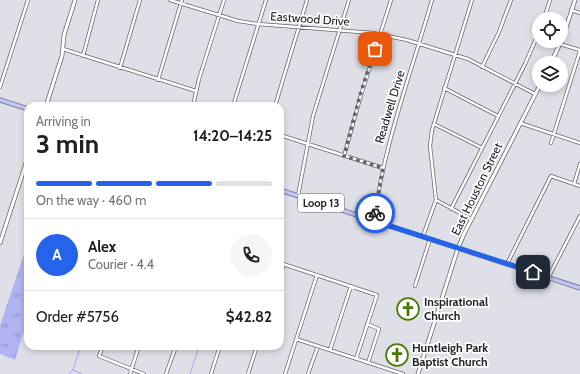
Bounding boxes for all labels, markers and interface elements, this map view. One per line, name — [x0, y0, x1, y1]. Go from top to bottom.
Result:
street label: Eastwood Drive — [270, 8, 350, 29]
map controls — [532, 12, 568, 92]
button: locate — [532, 12, 568, 48]
pin — [358, 32, 392, 66]
icon: bag — [364, 38, 386, 60]
button: layers — [532, 56, 568, 92]
street label: Readwell Drive — [371, 68, 408, 145]
text: Arriving in — [36, 113, 91, 129]
text: 14:20–14:25 — [193, 127, 272, 145]
text: 3 min — [36, 128, 99, 160]
street label: East Houston Street — [448, 140, 505, 238]
text: On the way · 460 m — [36, 192, 146, 208]
courier — [355, 193, 395, 233]
road number: Loop 13 — [298, 194, 344, 212]
icon: bike — [364, 202, 386, 224]
button: phone — [230, 234, 272, 276]
text: Alex — [88, 238, 116, 256]
text: A — [52, 246, 62, 264]
pin — [516, 255, 550, 289]
text: Courier · 4.4 — [88, 256, 154, 272]
icon: home — [522, 261, 544, 283]
place label: Inspirational Church — [424, 294, 488, 323]
church icon: Inspirational Church — [395, 296, 421, 322]
text: Order #5756 — [36, 308, 119, 326]
text: $42.82 — [226, 308, 272, 326]
place label: Huntleigh Park Baptist Church — [412, 340, 488, 369]
church icon: Huntleigh Park Baptist Church — [384, 342, 410, 368]

